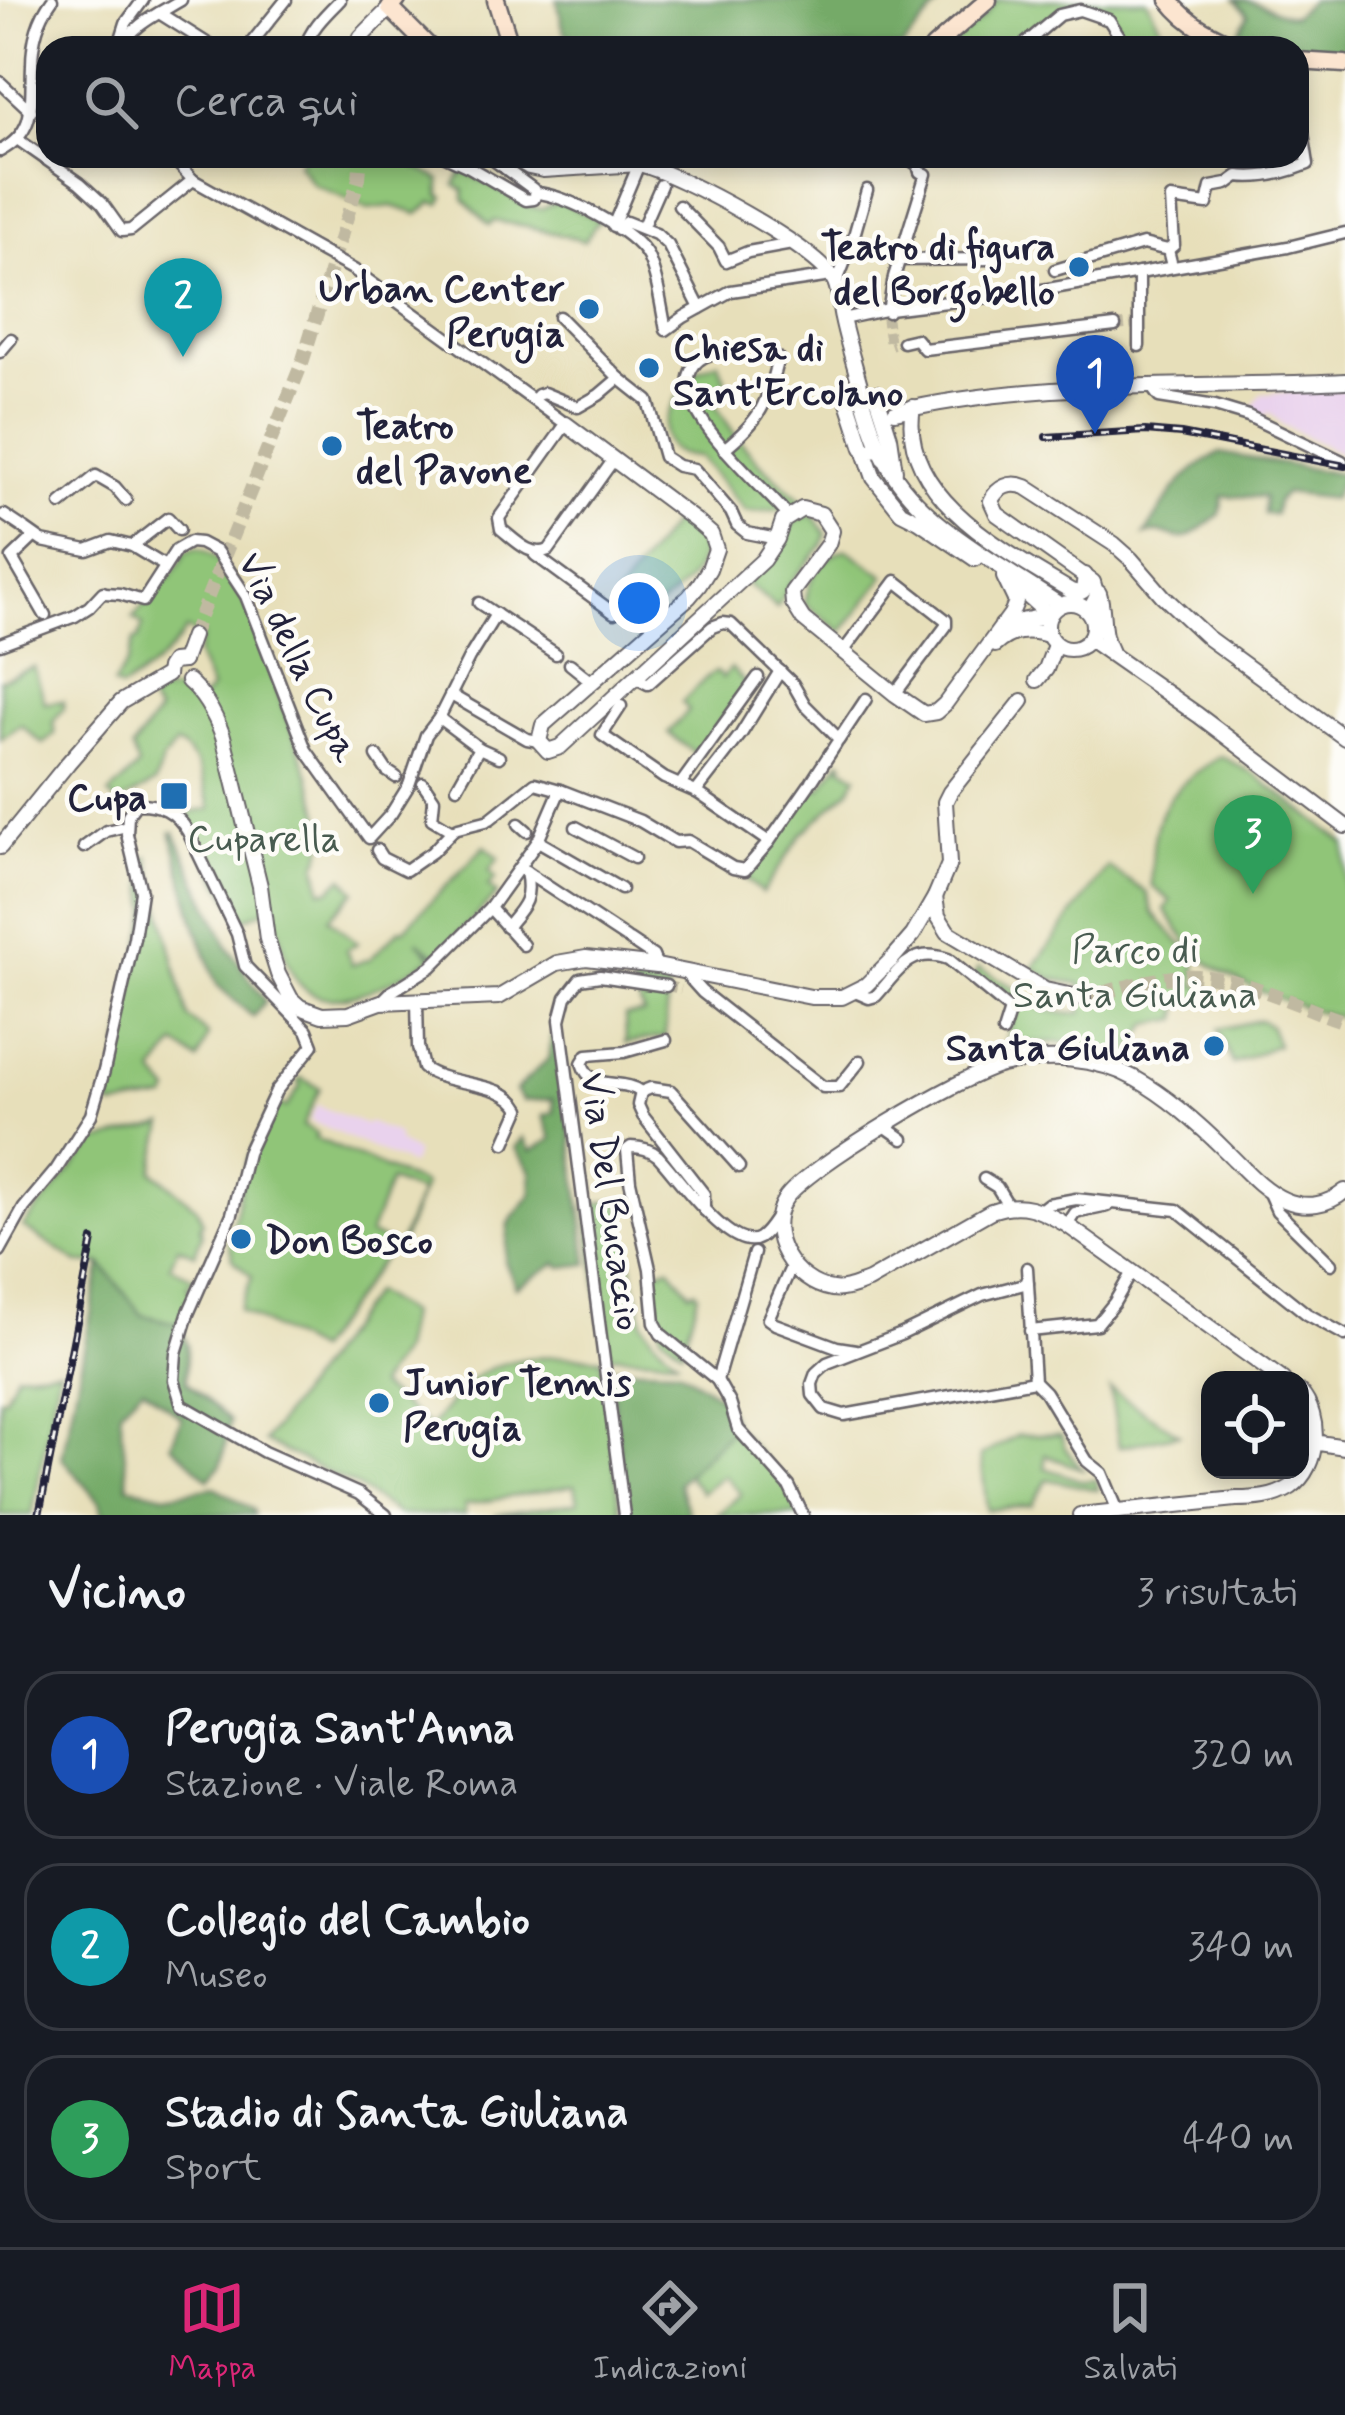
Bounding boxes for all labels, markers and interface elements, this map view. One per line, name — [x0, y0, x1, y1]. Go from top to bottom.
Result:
search box — [36, 36, 1309, 168]
icon: search — [78, 69, 144, 135]
text: Cerca qui — [174, 73, 358, 132]
place label: Teatro di figura del Borgobello — [821, 223, 1055, 323]
marker: Teatro di figura del Borgobello — [1066, 254, 1092, 280]
pin: 2 — [144, 258, 222, 357]
place label: Urban Center Perugia — [319, 265, 565, 364]
marker: Urban Center Perugia — [576, 296, 602, 322]
place label: Chiesa di Sant'Ercolano — [673, 324, 903, 420]
pin: 1 — [1056, 335, 1134, 434]
marker: Chiesa di Sant'Ercolano — [636, 355, 662, 381]
place label: Teatro del Pavone — [356, 402, 532, 498]
marker: Teatro del Pavone — [319, 433, 345, 459]
street label: Via della Cupa — [224, 544, 370, 772]
your location — [609, 573, 669, 633]
place label: Cupa — [67, 774, 147, 825]
marker: Cupa — [158, 780, 190, 812]
pin: 3 — [1214, 795, 1292, 894]
park label: Cuparella — [187, 815, 341, 866]
park label: Parco di Santa Giuliana — [1013, 926, 1257, 1022]
place label: Santa Giuliana — [946, 1024, 1190, 1075]
marker: Santa Giuliana — [1201, 1033, 1227, 1059]
street label: Via Del Bucaccio — [566, 1069, 653, 1334]
place label: Don Bosco — [265, 1217, 433, 1268]
marker: Don Bosco — [228, 1226, 254, 1252]
place label: Junior Tennis Perugia — [403, 1359, 632, 1458]
map controls — [1201, 1371, 1309, 1479]
button: locate — [1201, 1371, 1309, 1479]
marker: Junior Tennis Perugia — [366, 1390, 392, 1416]
text: Vicino — [48, 1560, 186, 1626]
text: 3 risultati — [1137, 1568, 1297, 1619]
text: Perugia Sant'Anna — [165, 1700, 515, 1759]
text: 1 — [81, 1730, 99, 1781]
text: 320 m — [1191, 1730, 1294, 1781]
text: Stazione · Viale Roma — [165, 1759, 518, 1810]
text: Collegio del Cambio — [165, 1892, 530, 1951]
text: 2 — [80, 1922, 100, 1973]
text: 340 m — [1188, 1922, 1294, 1973]
text: Museo — [165, 1951, 268, 2002]
text: Stadio di Santa Giuliana — [165, 2084, 629, 2143]
text: 3 — [81, 2114, 99, 2165]
text: 440 m — [1183, 2114, 1294, 2165]
text: Sport — [165, 2143, 262, 2194]
tab: Mappa — [168, 2275, 256, 2391]
tab: Indicazioni — [593, 2275, 747, 2391]
tab: Salvati — [1084, 2275, 1177, 2391]

